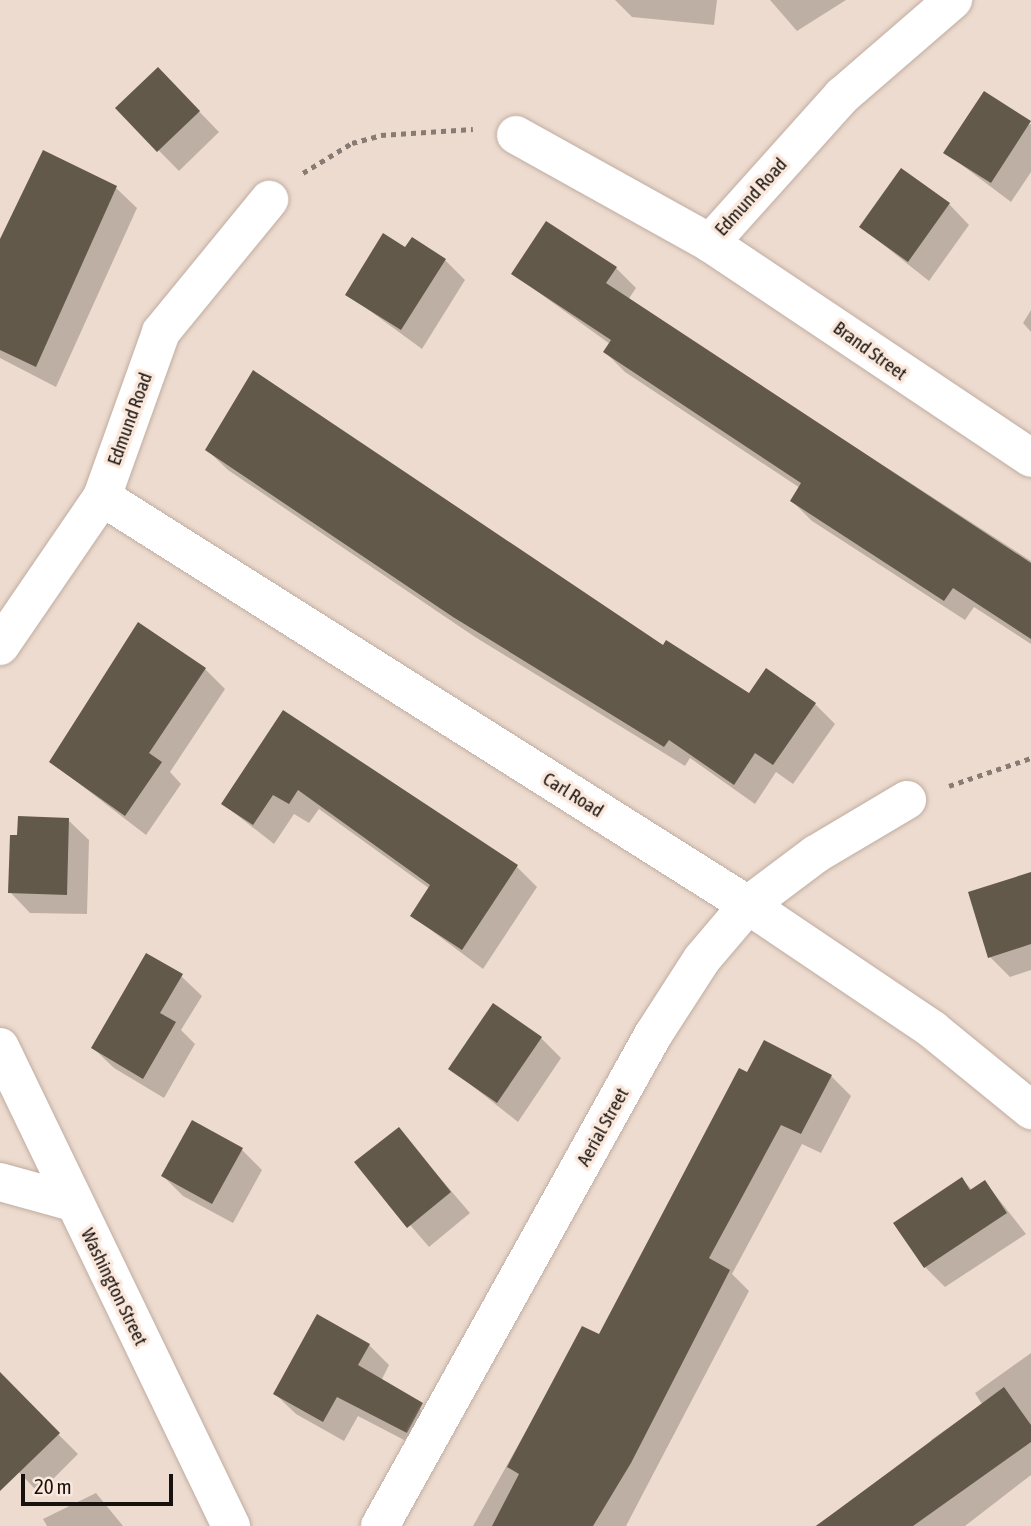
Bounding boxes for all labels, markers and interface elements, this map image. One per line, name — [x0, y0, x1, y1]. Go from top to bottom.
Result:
street label: Edmund Road — [710, 153, 792, 241]
street label: Brand Street — [829, 317, 911, 385]
street label: Edmund Road — [103, 370, 157, 468]
street label: Carl Road — [539, 768, 607, 822]
street label: Aerial Street — [572, 1084, 634, 1170]
street label: Washington Street — [76, 1225, 152, 1349]
scale bar — [24, 1460, 177, 1504]
text: 20 m — [34, 1474, 72, 1498]

